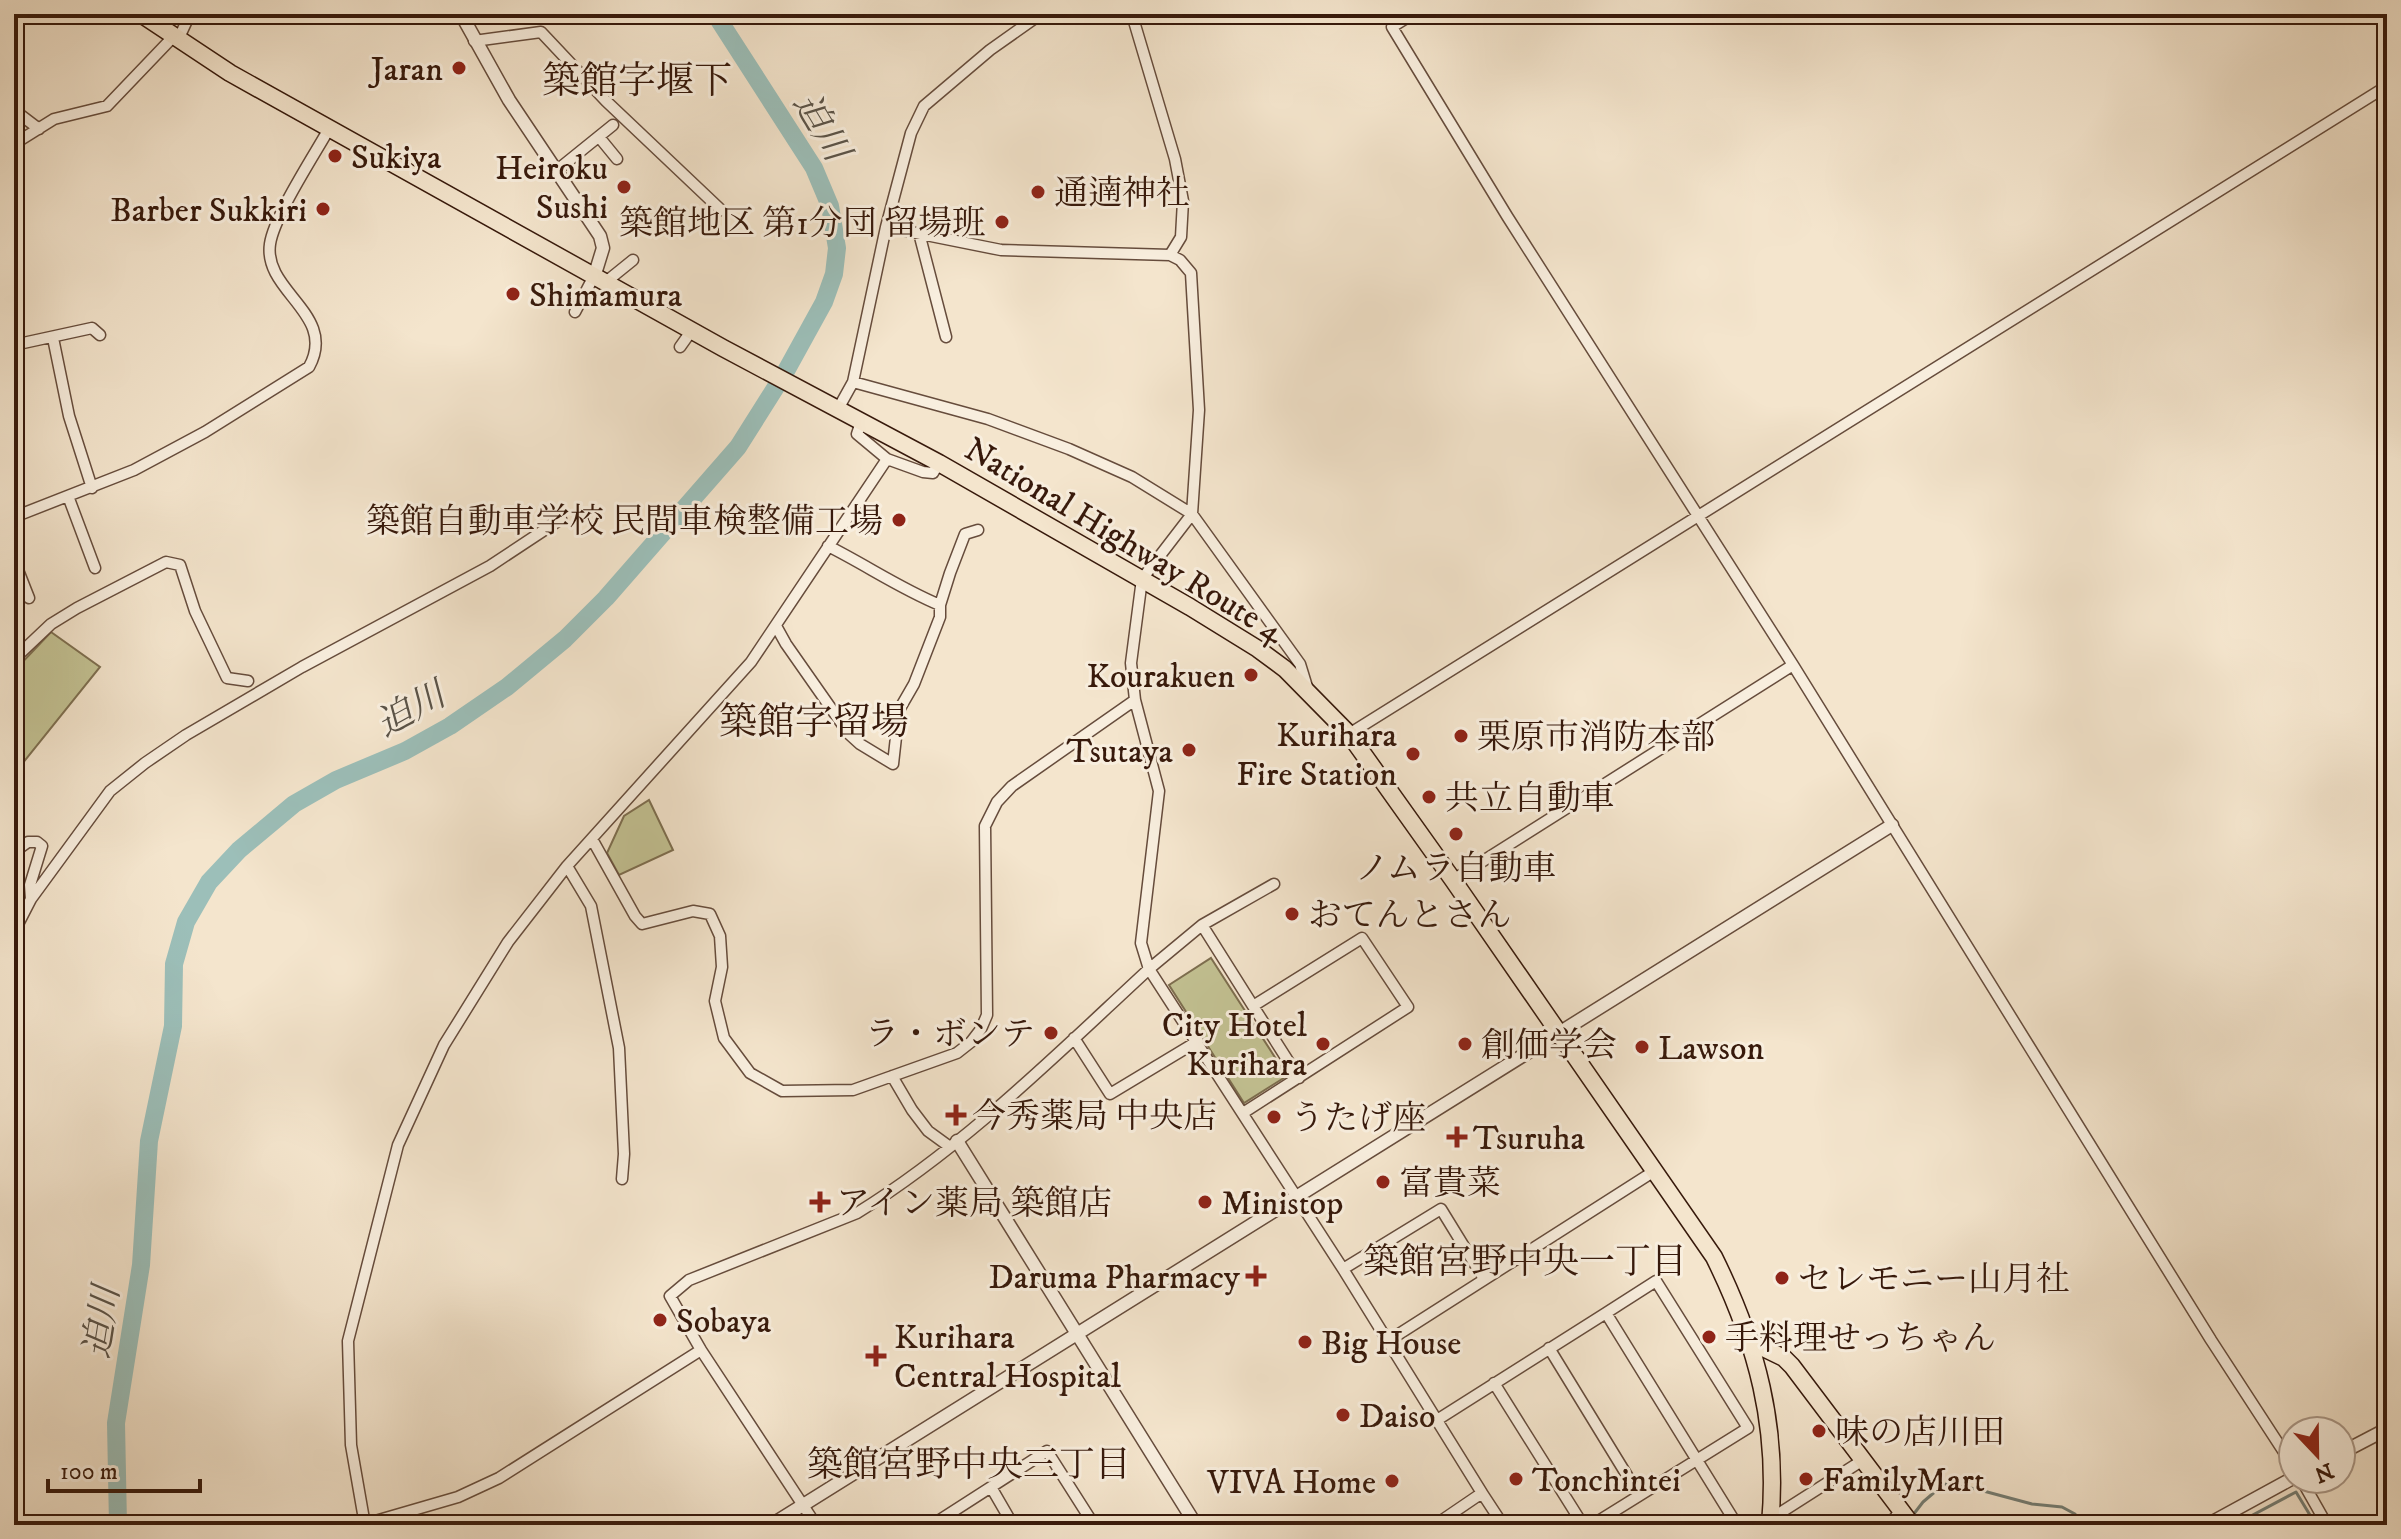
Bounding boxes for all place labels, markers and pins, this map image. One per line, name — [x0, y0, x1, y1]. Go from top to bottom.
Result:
place label: Jaran — [368, 49, 443, 91]
marker: Jaran — [450, 59, 468, 77]
place label: Sukiya — [351, 137, 442, 179]
marker: Sukiya — [326, 147, 344, 165]
place label: Heiroku Sushi — [495, 148, 608, 229]
place label: 通遖神社 — [1054, 173, 1190, 215]
marker: Heiroku Sushi — [615, 178, 633, 196]
marker: 通遖神社 — [1029, 183, 1047, 201]
place label: Barber Sukkiri — [110, 190, 307, 232]
marker: Barber Sukkiri — [314, 200, 332, 218]
place label: 築館地区 第1分団 留場班 — [619, 203, 986, 245]
marker: 築館地区 第1分団 留場班 — [993, 213, 1011, 231]
place label: Shimamura — [529, 275, 683, 317]
marker: Shimamura — [504, 285, 522, 303]
place label: 築館自動車学校 民間車検整備工場 — [366, 501, 883, 543]
marker: 築館自動車学校 民間車検整備工場 — [890, 511, 908, 529]
place label: Kourakuen — [1086, 656, 1235, 698]
marker: Kourakuen — [1242, 666, 1260, 684]
place label: Kurihara Fire Station — [1236, 715, 1398, 796]
place label: 栗原市消防本部 — [1477, 717, 1715, 759]
marker: 栗原市消防本部 — [1452, 727, 1470, 745]
place label: Tsutaya — [1067, 731, 1174, 773]
marker: Tsutaya — [1180, 741, 1198, 759]
marker: Kurihara Fire Station — [1404, 745, 1422, 763]
place label: 共立自動車 — [1445, 778, 1615, 820]
marker: 共立自動車 — [1420, 788, 1438, 806]
marker: ノムラ自動車 — [1447, 825, 1465, 843]
place label: ノムラ自動車 — [1355, 848, 1557, 890]
place label: おてんとさん — [1308, 895, 1512, 937]
marker: おてんとさん — [1283, 905, 1301, 923]
place label: City Hotel Kurihara — [1162, 1005, 1308, 1086]
place label: ラ・ボンテ — [865, 1014, 1035, 1056]
marker: ラ・ボンテ — [1042, 1024, 1060, 1042]
place label: 創価学会 — [1481, 1025, 1617, 1067]
place label: Lawson — [1658, 1028, 1764, 1070]
marker: City Hotel Kurihara — [1314, 1035, 1332, 1053]
marker: 創価学会 — [1456, 1035, 1474, 1053]
marker: Lawson — [1633, 1038, 1651, 1056]
place label: 今秀薬局 中央店 — [972, 1096, 1217, 1138]
place label: うたげ座 — [1290, 1098, 1426, 1140]
marker: 今秀薬局 中央店 — [947, 1106, 965, 1124]
marker: うたげ座 — [1265, 1108, 1283, 1126]
place label: Tsuruha — [1473, 1118, 1586, 1160]
marker: Tsuruha — [1448, 1128, 1466, 1146]
place label: 富貴菜 — [1399, 1163, 1501, 1205]
marker: 富貴菜 — [1374, 1173, 1392, 1191]
place label: アイン薬局 築館店 — [836, 1183, 1112, 1225]
place label: Ministop — [1221, 1183, 1343, 1225]
marker: アイン薬局 築館店 — [811, 1193, 829, 1211]
marker: Ministop — [1196, 1193, 1214, 1211]
place label: Daruma Pharmacy — [988, 1257, 1241, 1299]
place label: セレモニー山月社 — [1798, 1259, 2070, 1301]
marker: Daruma Pharmacy — [1247, 1267, 1265, 1285]
marker: セレモニー山月社 — [1773, 1269, 1791, 1287]
place label: Sobaya — [676, 1301, 772, 1343]
marker: Sobaya — [651, 1311, 669, 1329]
place label: Kurihara Central Hospital — [894, 1317, 1122, 1398]
place label: 手料理せっちゃん — [1725, 1318, 1996, 1360]
place label: Big House — [1321, 1323, 1461, 1365]
marker: 手料理せっちゃん — [1700, 1328, 1718, 1346]
marker: Big House — [1296, 1333, 1314, 1351]
marker: Kurihara Central Hospital — [865, 1345, 887, 1367]
place label: Daiso — [1359, 1396, 1435, 1438]
marker: Daiso — [1334, 1406, 1352, 1424]
place label: 味の店川田 — [1835, 1412, 2005, 1454]
marker: 味の店川田 — [1810, 1422, 1828, 1440]
place label: Tonchintei — [1532, 1460, 1681, 1502]
place label: FamilyMart — [1822, 1460, 1985, 1502]
place label: VIVA Home — [1206, 1462, 1376, 1504]
marker: Tonchintei — [1507, 1470, 1525, 1488]
marker: FamilyMart — [1797, 1470, 1815, 1488]
marker: VIVA Home — [1383, 1472, 1401, 1490]

